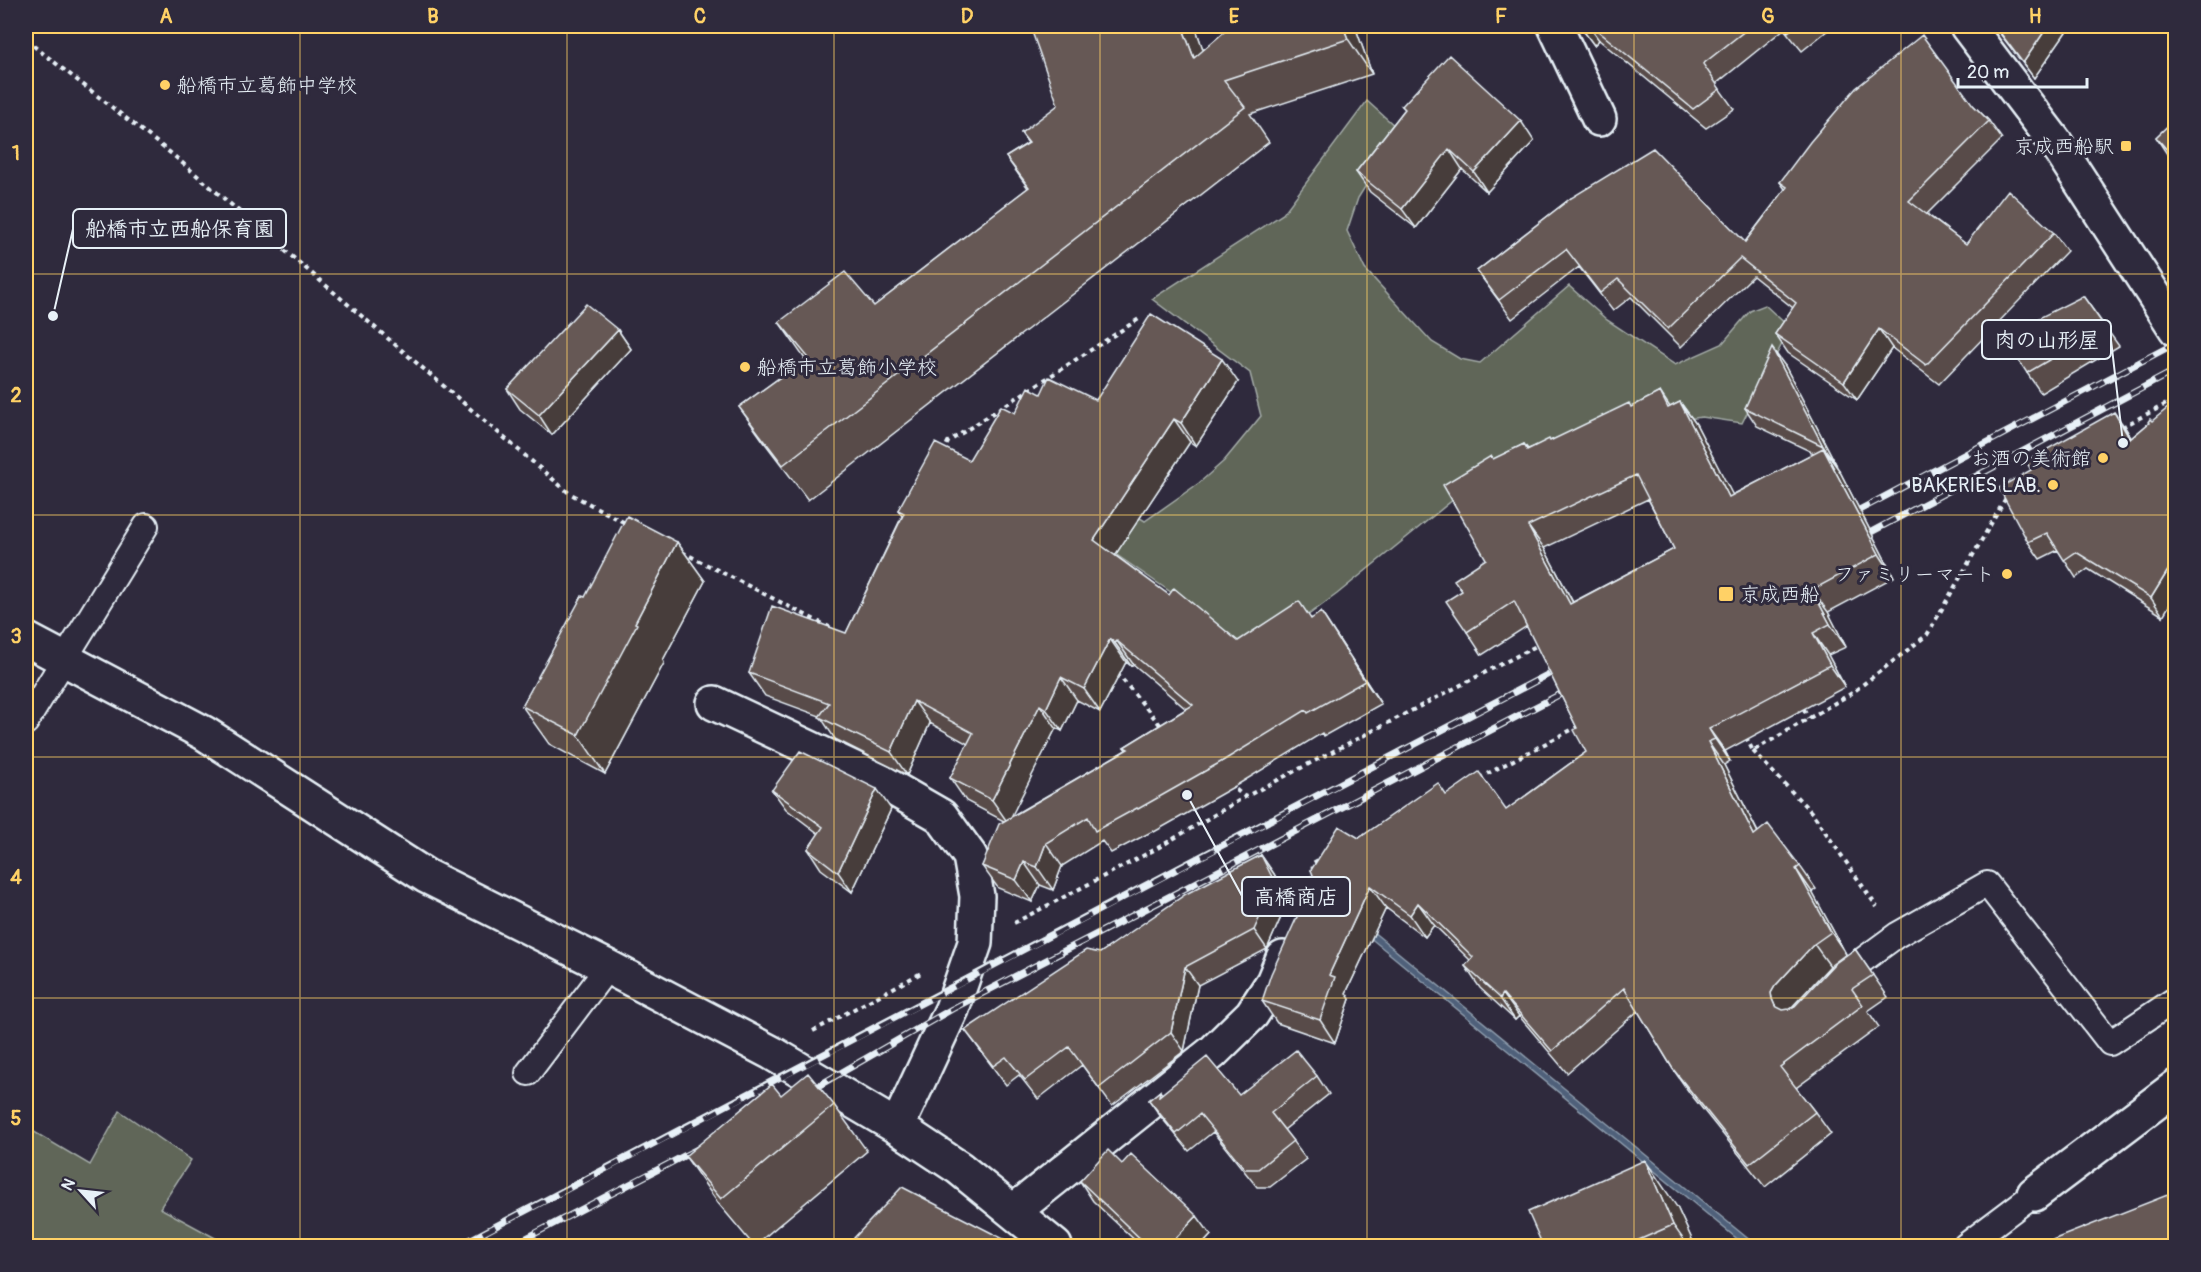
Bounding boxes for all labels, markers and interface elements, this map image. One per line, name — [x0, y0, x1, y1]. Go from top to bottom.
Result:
text: A — [160, 4, 173, 29]
text: B — [427, 4, 439, 29]
text: C — [694, 4, 706, 29]
text: D — [961, 4, 974, 29]
text: E — [1229, 4, 1240, 29]
text: F — [1495, 4, 1507, 29]
text: G — [1761, 4, 1775, 29]
text: H — [2029, 4, 2042, 29]
scale bar — [1958, 51, 2087, 89]
text: 20 m — [1967, 61, 2009, 84]
place label: 船橋市立葛飾中学校 — [177, 73, 357, 98]
marker: 船橋市立葛飾中学校 — [158, 78, 172, 92]
place label: 京成西船駅 — [2014, 134, 2114, 159]
marker: 京成西船駅 — [2119, 139, 2133, 153]
text: 1 — [12, 141, 20, 166]
callout: 船橋市立西船保育園 — [73, 209, 286, 248]
text: 船橋市立西船保育園 — [86, 216, 275, 243]
callout: 肉の山形屋 — [1982, 320, 2111, 359]
text: 肉の山形屋 — [1995, 327, 2100, 354]
place label: 船橋市立葛飾小学校 — [757, 355, 937, 380]
marker: 船橋市立葛飾小学校 — [738, 360, 752, 374]
text: 2 — [10, 383, 22, 408]
place label: お酒の美術館 — [1971, 446, 2091, 471]
marker: お酒の美術館 — [2096, 451, 2110, 465]
place label: BAKERIES LAB. — [1911, 473, 2041, 498]
marker: BAKERIES LAB. — [2046, 478, 2060, 492]
place label: ファミリーマート — [1835, 562, 1995, 587]
marker: ファミリーマート — [2000, 567, 2014, 581]
place label: 京成西船 — [1740, 582, 1820, 607]
marker: 京成西船 — [1717, 585, 1735, 603]
text: 3 — [10, 624, 22, 649]
text: 4 — [10, 865, 22, 890]
callout: 高橋商店 — [1242, 877, 1350, 916]
text: 高橋商店 — [1254, 884, 1338, 911]
text: 5 — [11, 1106, 22, 1131]
north arrow — [51, 1161, 111, 1221]
text: N — [57, 1175, 80, 1194]

